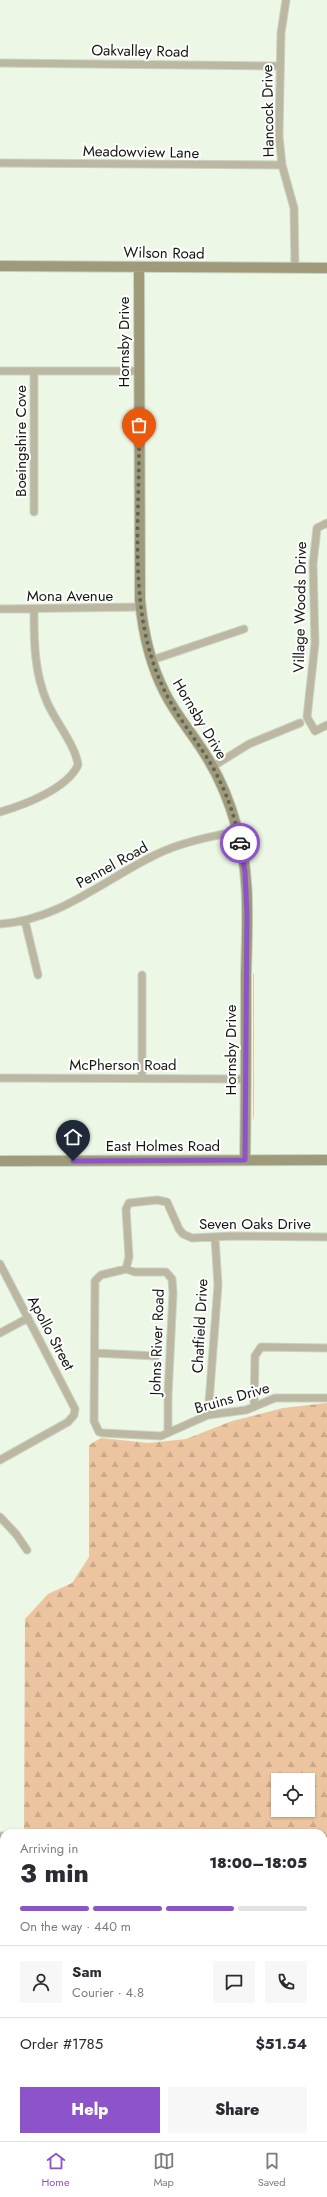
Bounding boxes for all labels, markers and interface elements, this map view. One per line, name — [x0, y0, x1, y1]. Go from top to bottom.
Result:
street label: Oakvalley Road — [91, 39, 189, 63]
street label: Hancock Drive — [256, 64, 280, 158]
street label: Meadowview Lane — [83, 140, 200, 164]
street label: Wilson Road — [123, 241, 205, 265]
street label: Hornsby Drive — [113, 296, 135, 387]
street label: Boeingshire Cove — [10, 385, 32, 497]
pin — [122, 408, 156, 449]
icon: bag — [128, 414, 150, 436]
street label: Village Woods Drive — [288, 541, 312, 673]
street label: Mona Avenue — [27, 585, 114, 607]
street label: Hornsby Drive — [167, 674, 233, 764]
courier — [220, 823, 260, 863]
icon: car — [229, 832, 251, 854]
street label: Pennel Road — [72, 836, 152, 894]
street label: Hornsby Drive — [220, 1004, 242, 1095]
street label: McPherson Road — [69, 1054, 177, 1076]
pin — [56, 1120, 90, 1161]
icon: home — [62, 1126, 84, 1148]
street label: East Holmes Road — [106, 1135, 220, 1157]
street label: Seven Oaks Drive — [199, 1213, 311, 1235]
street label: Chatfield Drive — [187, 1278, 213, 1374]
street label: Johns River Road — [144, 1288, 170, 1398]
street label: Apollo Street — [22, 1292, 80, 1375]
street label: Bruins Drive — [192, 1377, 272, 1419]
map controls — [271, 1773, 315, 1817]
button: locate — [271, 1773, 315, 1817]
text: Arriving in — [20, 1839, 78, 1858]
text: 18:00–18:05 — [209, 1852, 307, 1874]
text: 3 min — [20, 1854, 89, 1892]
text: On the way · 440 m — [20, 1917, 131, 1936]
button: person — [20, 1961, 62, 2003]
text: Sam — [72, 1961, 102, 1983]
button: chat — [213, 1961, 255, 2003]
button: phone — [265, 1961, 307, 2003]
text: Courier · 4.8 — [72, 1983, 144, 2002]
text: Order #1785 — [20, 2033, 103, 2055]
text: $51.54 — [255, 2033, 307, 2055]
button: Help — [20, 2087, 160, 2133]
button: Share — [168, 2087, 307, 2133]
tab: Home — [42, 2150, 70, 2190]
tab: Map — [153, 2150, 175, 2190]
tab: Saved — [258, 2150, 286, 2190]

